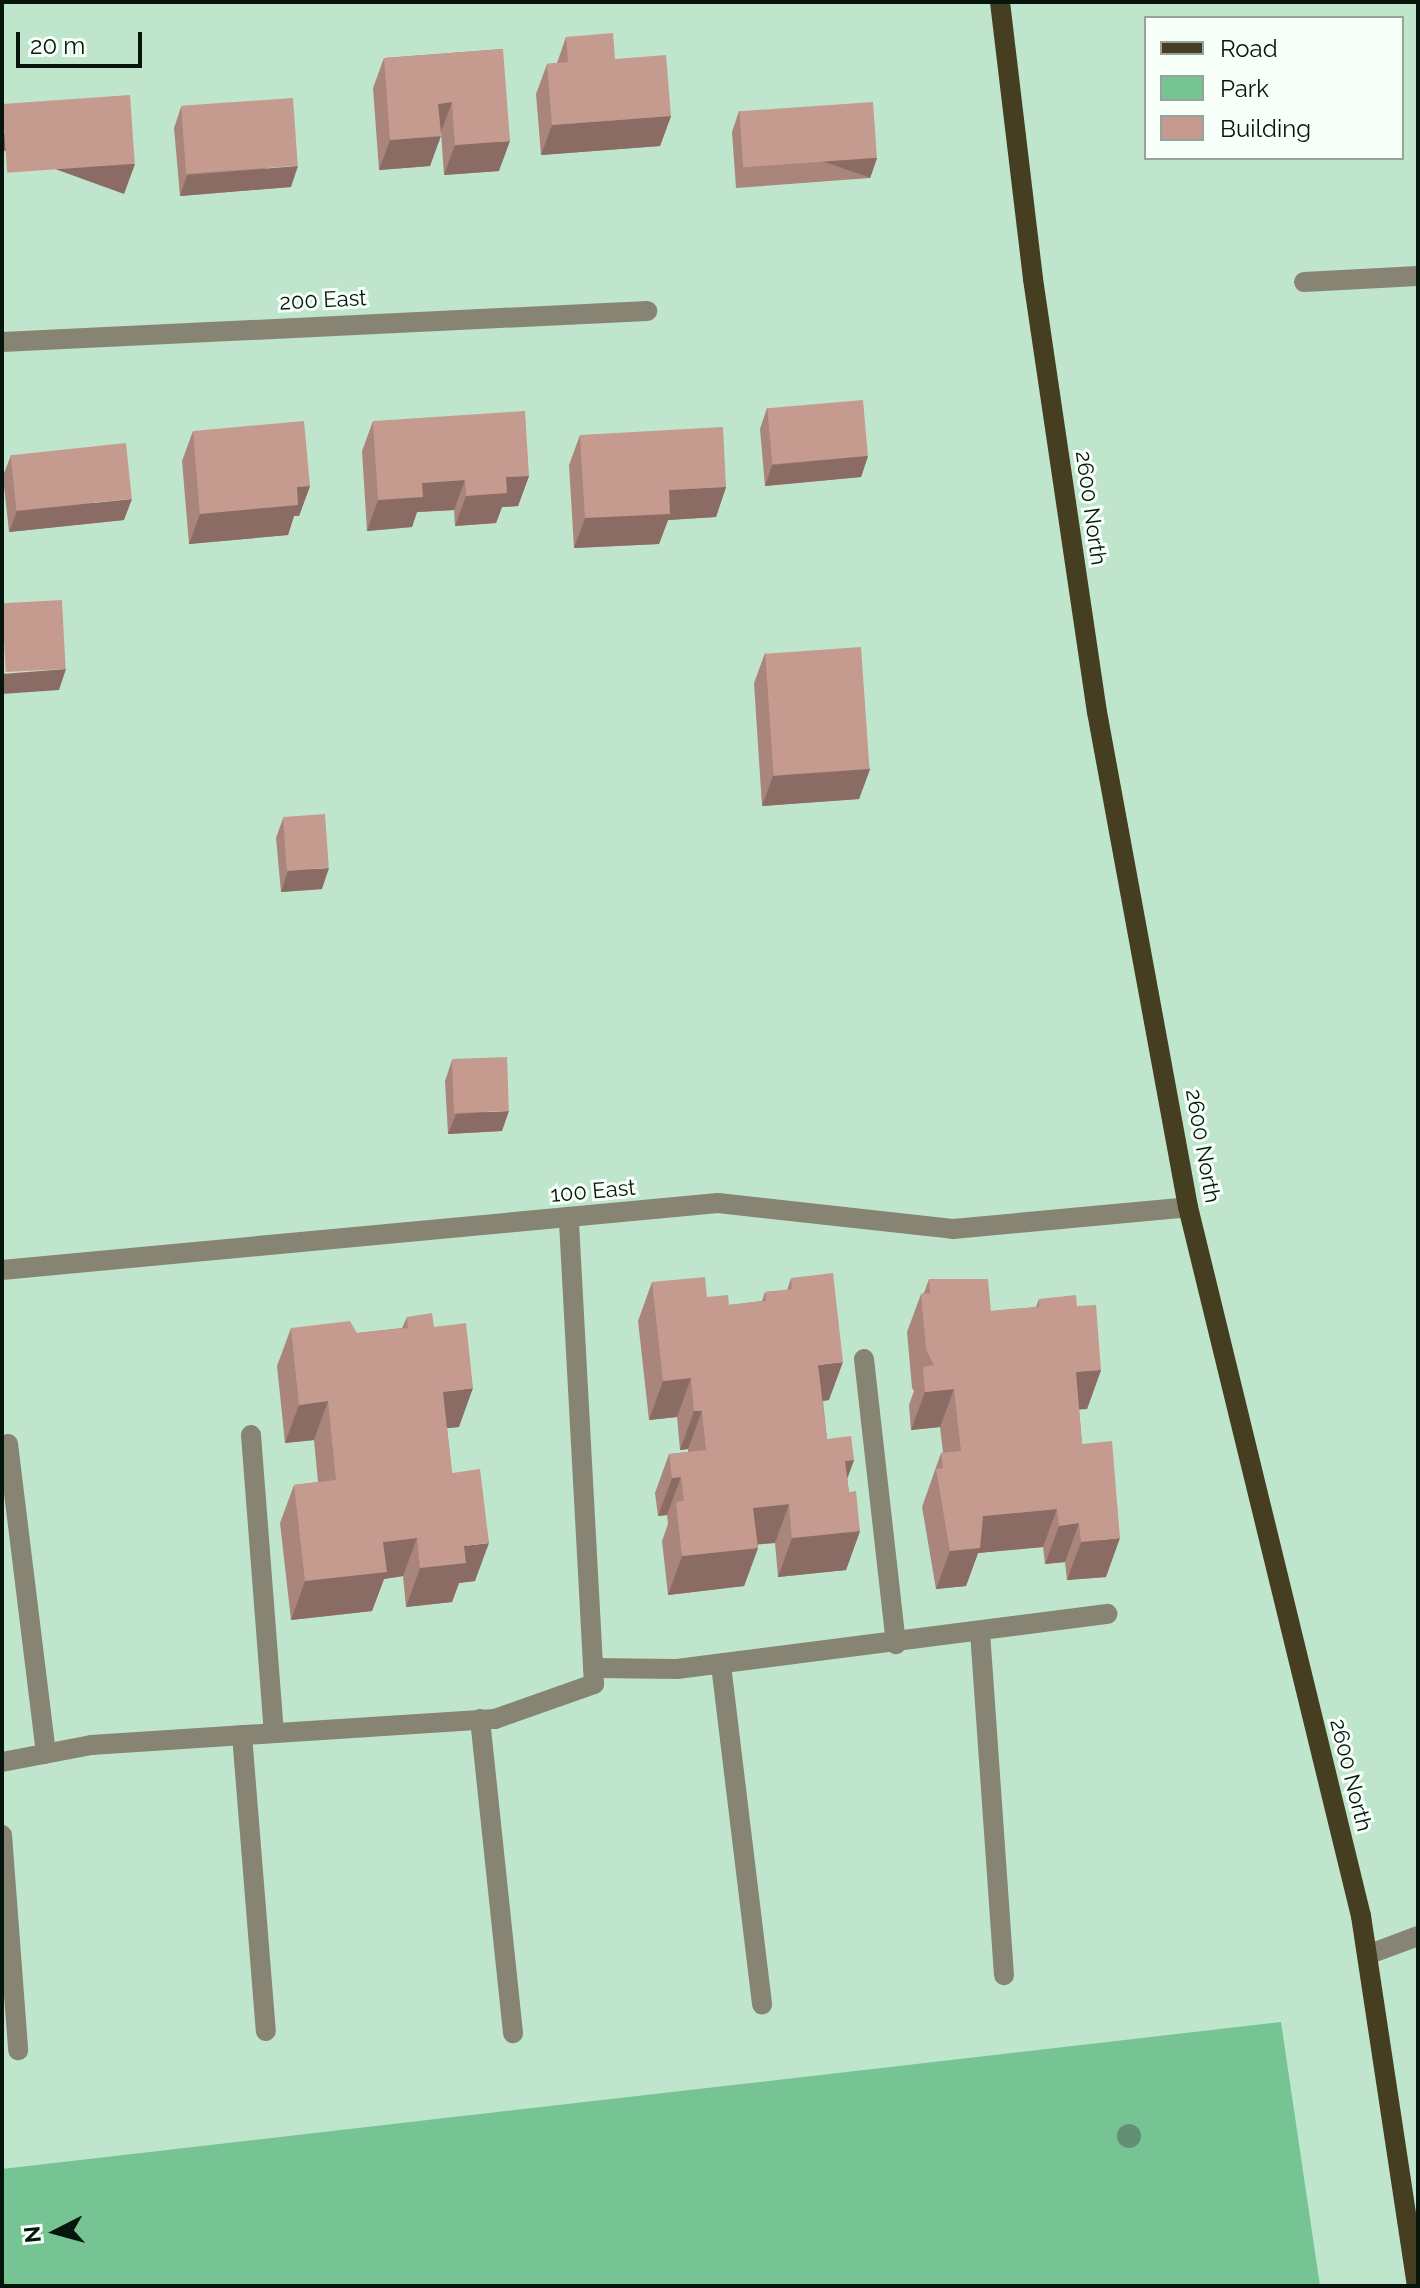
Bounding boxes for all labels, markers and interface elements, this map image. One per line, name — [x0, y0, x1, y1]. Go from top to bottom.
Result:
scale bar — [20, 16, 146, 66]
legend — [1144, 16, 1404, 160]
text: 20 m — [30, 31, 85, 60]
text: Road — [1220, 34, 1278, 63]
text: Park — [1220, 74, 1269, 103]
text: Building — [1220, 114, 1311, 143]
street label: 200 East — [279, 285, 367, 315]
street label: 2600 North — [1070, 449, 1112, 567]
street label: 2600 North — [1180, 1087, 1226, 1205]
street label: 100 East — [549, 1174, 637, 1208]
street label: 2600 North — [1324, 1716, 1378, 1834]
north arrow — [16, 2192, 96, 2272]
text: N — [18, 2225, 46, 2244]

